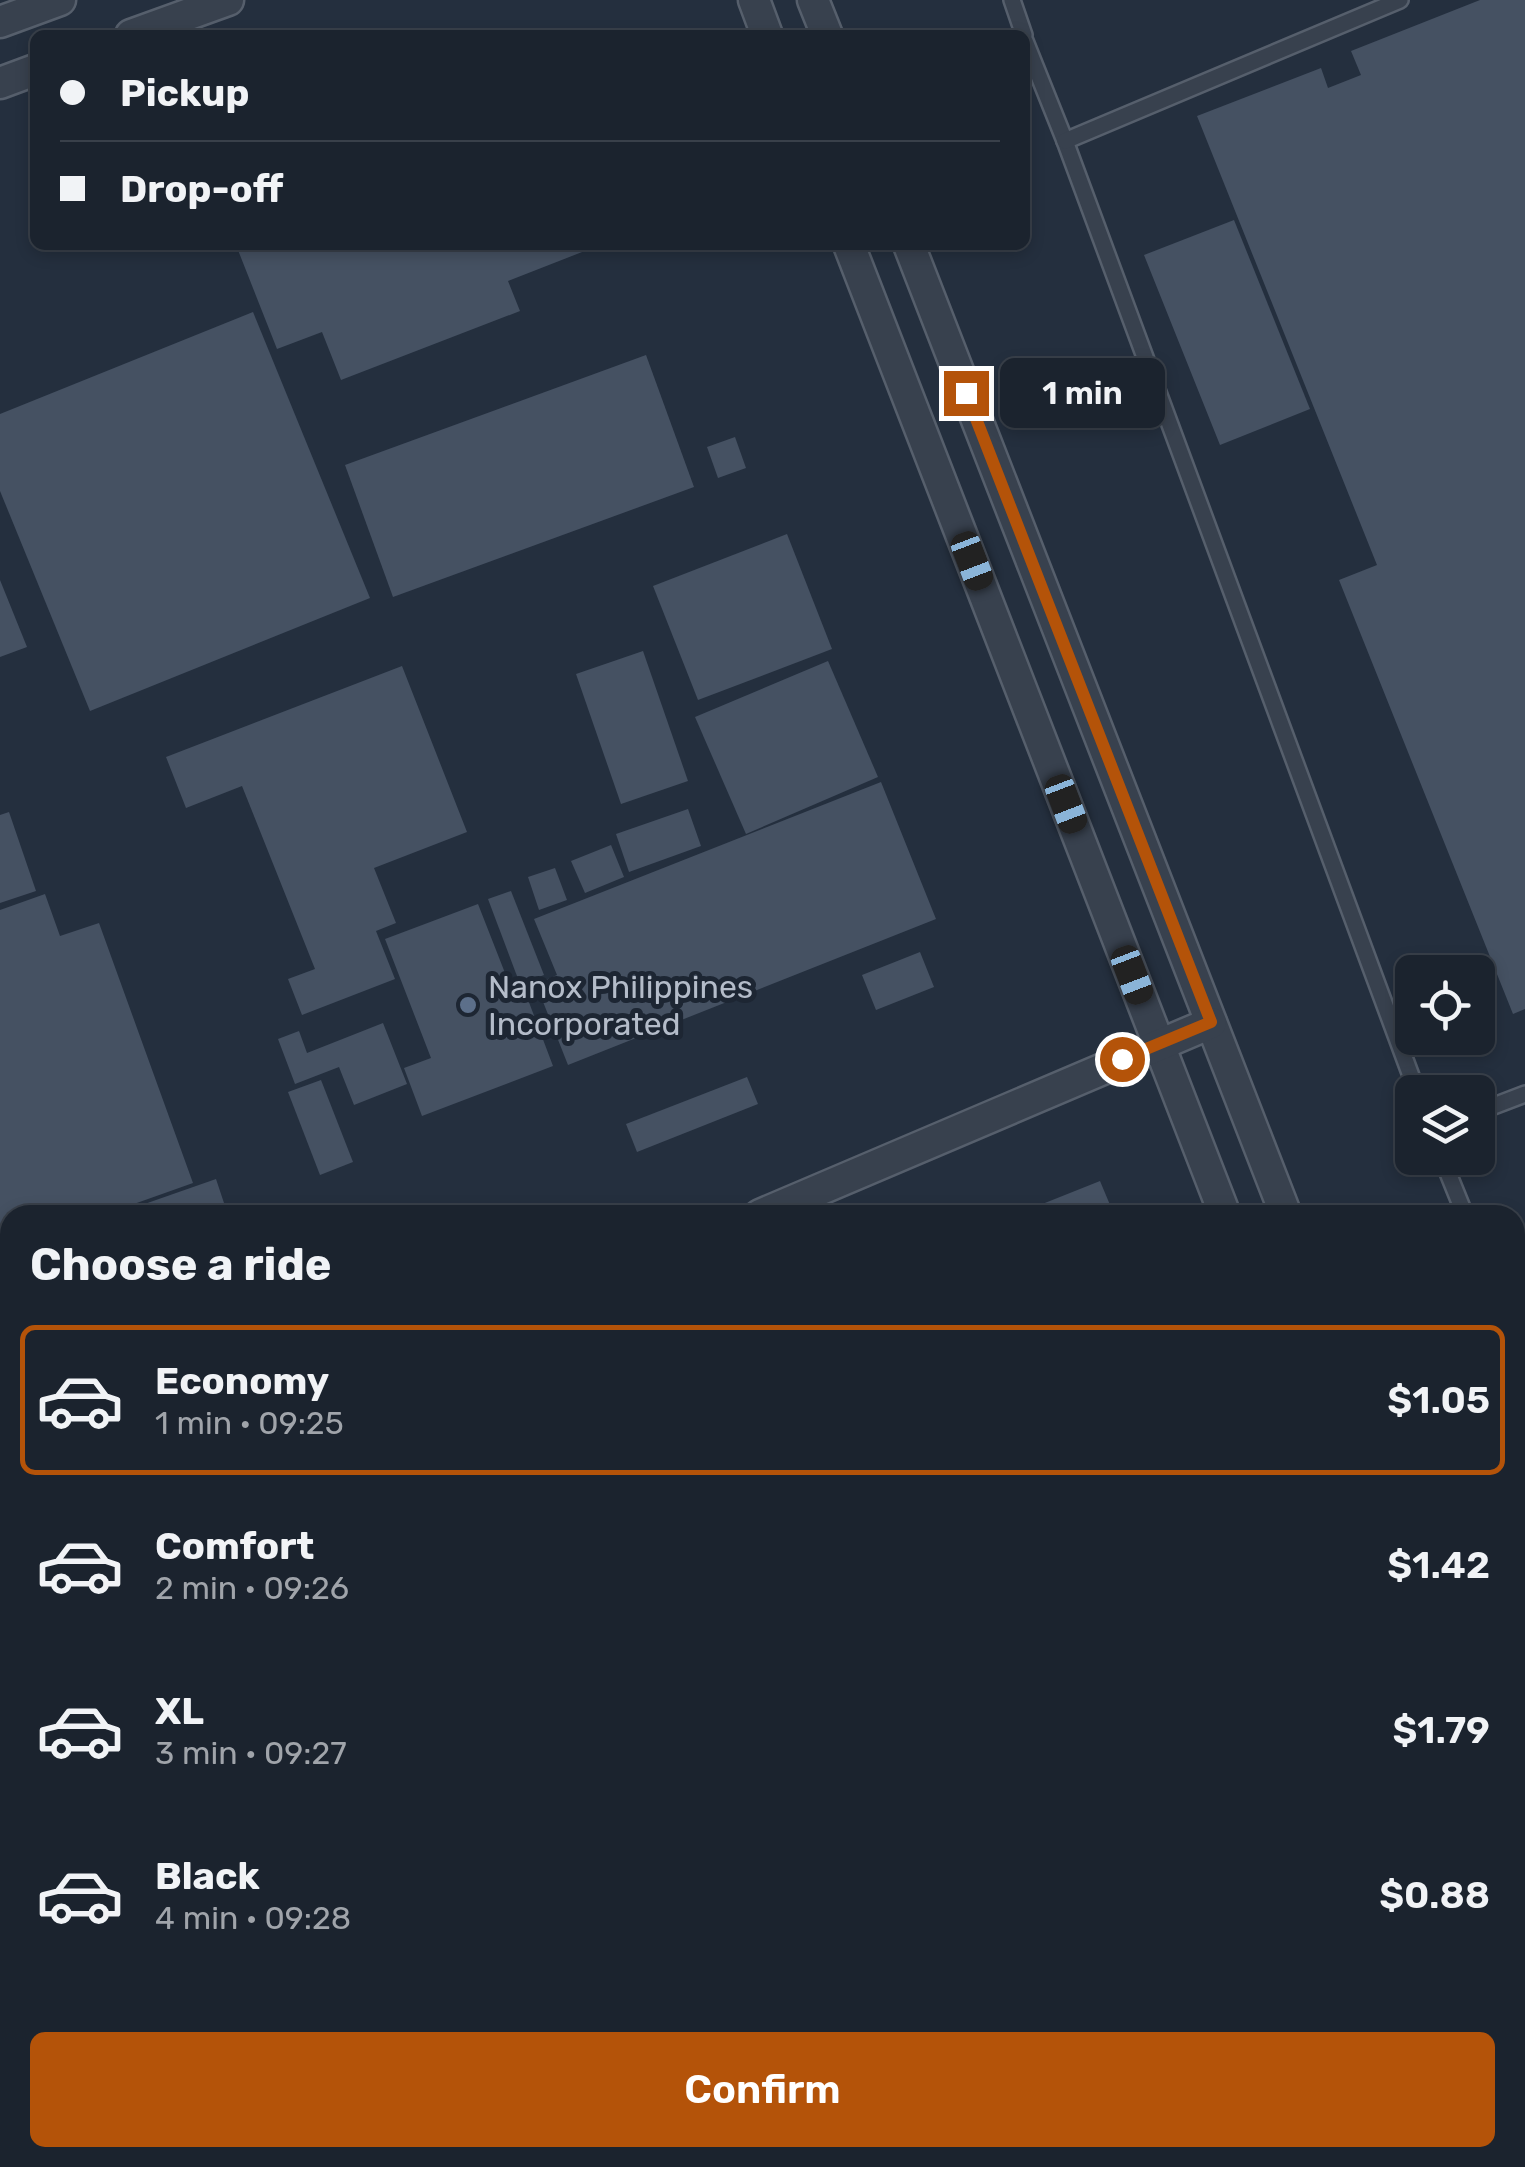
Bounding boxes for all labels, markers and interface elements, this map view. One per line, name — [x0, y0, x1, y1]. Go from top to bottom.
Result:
text: Pickup — [120, 70, 249, 116]
text: Drop-off — [120, 166, 283, 212]
callout: 1 min — [1001, 358, 1166, 428]
route end — [944, 371, 989, 416]
text: 1 min — [1042, 374, 1123, 412]
car — [947, 528, 997, 594]
car — [1041, 771, 1091, 837]
car — [1107, 942, 1157, 1008]
map controls — [1395, 955, 1495, 1175]
button: locate — [1395, 955, 1495, 1055]
place label: Nanox Philippines Incorporated — [488, 968, 753, 1043]
marker: Nanox Philippines Incorporated — [457, 994, 479, 1016]
route start — [1100, 1037, 1145, 1082]
button: layers — [1395, 1075, 1495, 1175]
text: Choose a ride — [30, 1238, 332, 1291]
icon: car — [35, 1355, 125, 1445]
text: Economy — [155, 1358, 329, 1404]
text: $1.05 — [1387, 1377, 1490, 1423]
text: 1 min · 09:25 — [155, 1404, 344, 1442]
icon: car — [35, 1520, 125, 1610]
text: Comfort — [155, 1523, 314, 1569]
text: $1.42 — [1387, 1542, 1490, 1588]
text: 2 min · 09:26 — [155, 1569, 349, 1607]
icon: car — [35, 1685, 125, 1775]
text: XL — [155, 1688, 204, 1734]
text: $1.79 — [1392, 1707, 1490, 1753]
text: 3 min · 09:27 — [155, 1734, 347, 1772]
icon: car — [35, 1850, 125, 1940]
text: Black — [155, 1853, 260, 1899]
text: $0.88 — [1379, 1872, 1490, 1918]
text: 4 min · 09:28 — [155, 1899, 351, 1937]
button: Confirm — [30, 2032, 1495, 2147]

